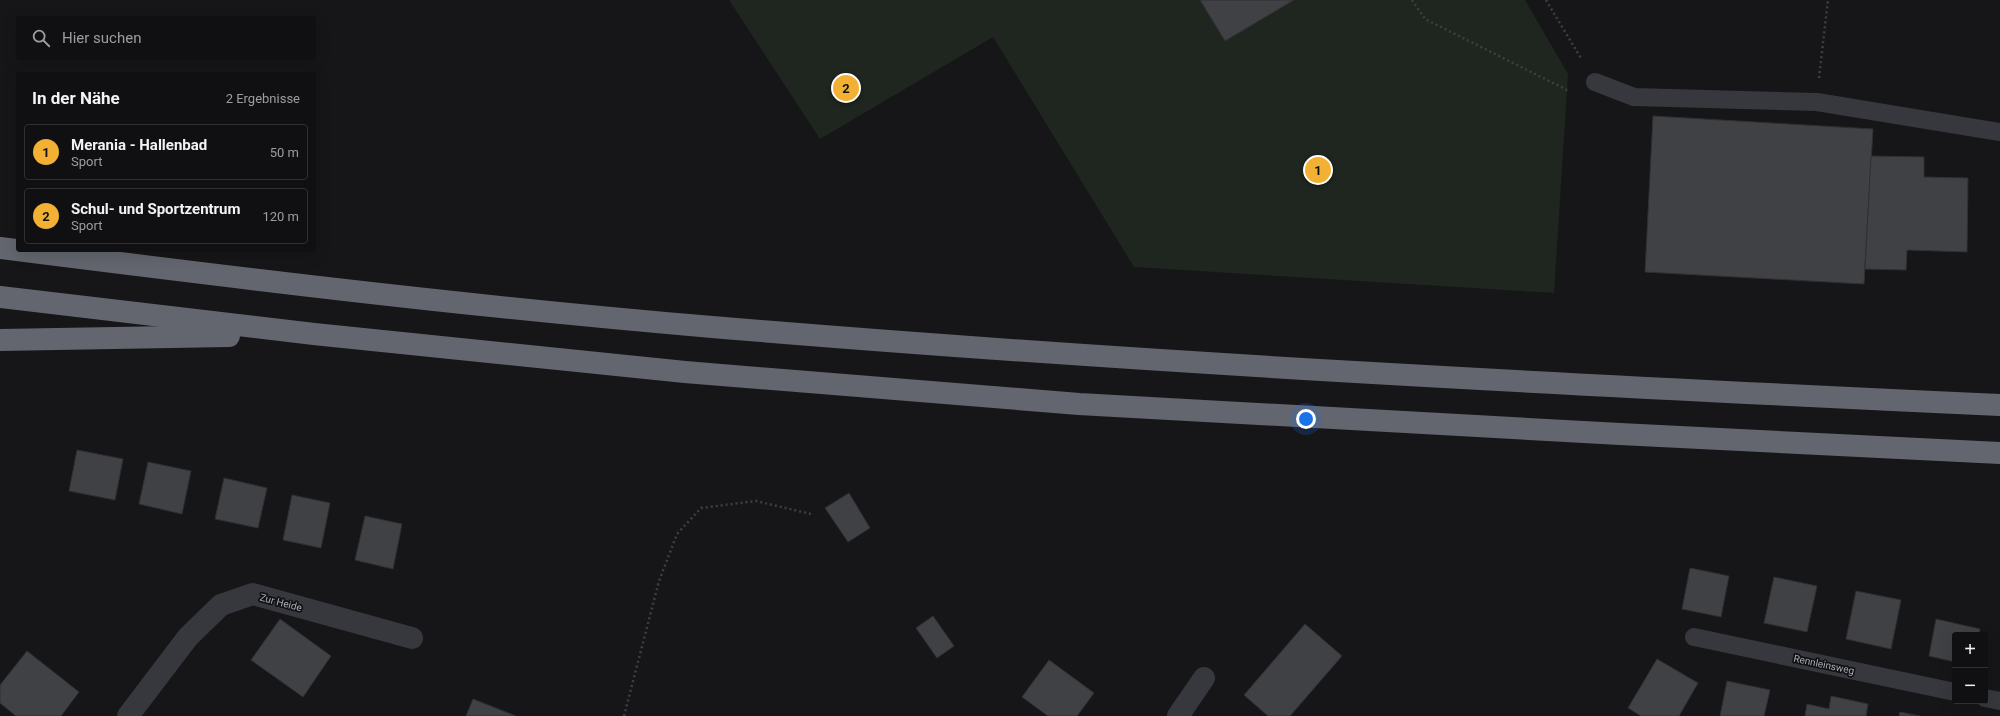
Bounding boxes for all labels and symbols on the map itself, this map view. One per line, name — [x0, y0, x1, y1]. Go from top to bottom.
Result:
pin: 2 — [833, 73, 859, 103]
pin: 1 — [1305, 155, 1331, 185]
your location — [1296, 409, 1316, 429]
street label: Zur Heide — [259, 592, 303, 613]
street label: Rennleinsweg — [1793, 653, 1855, 676]

